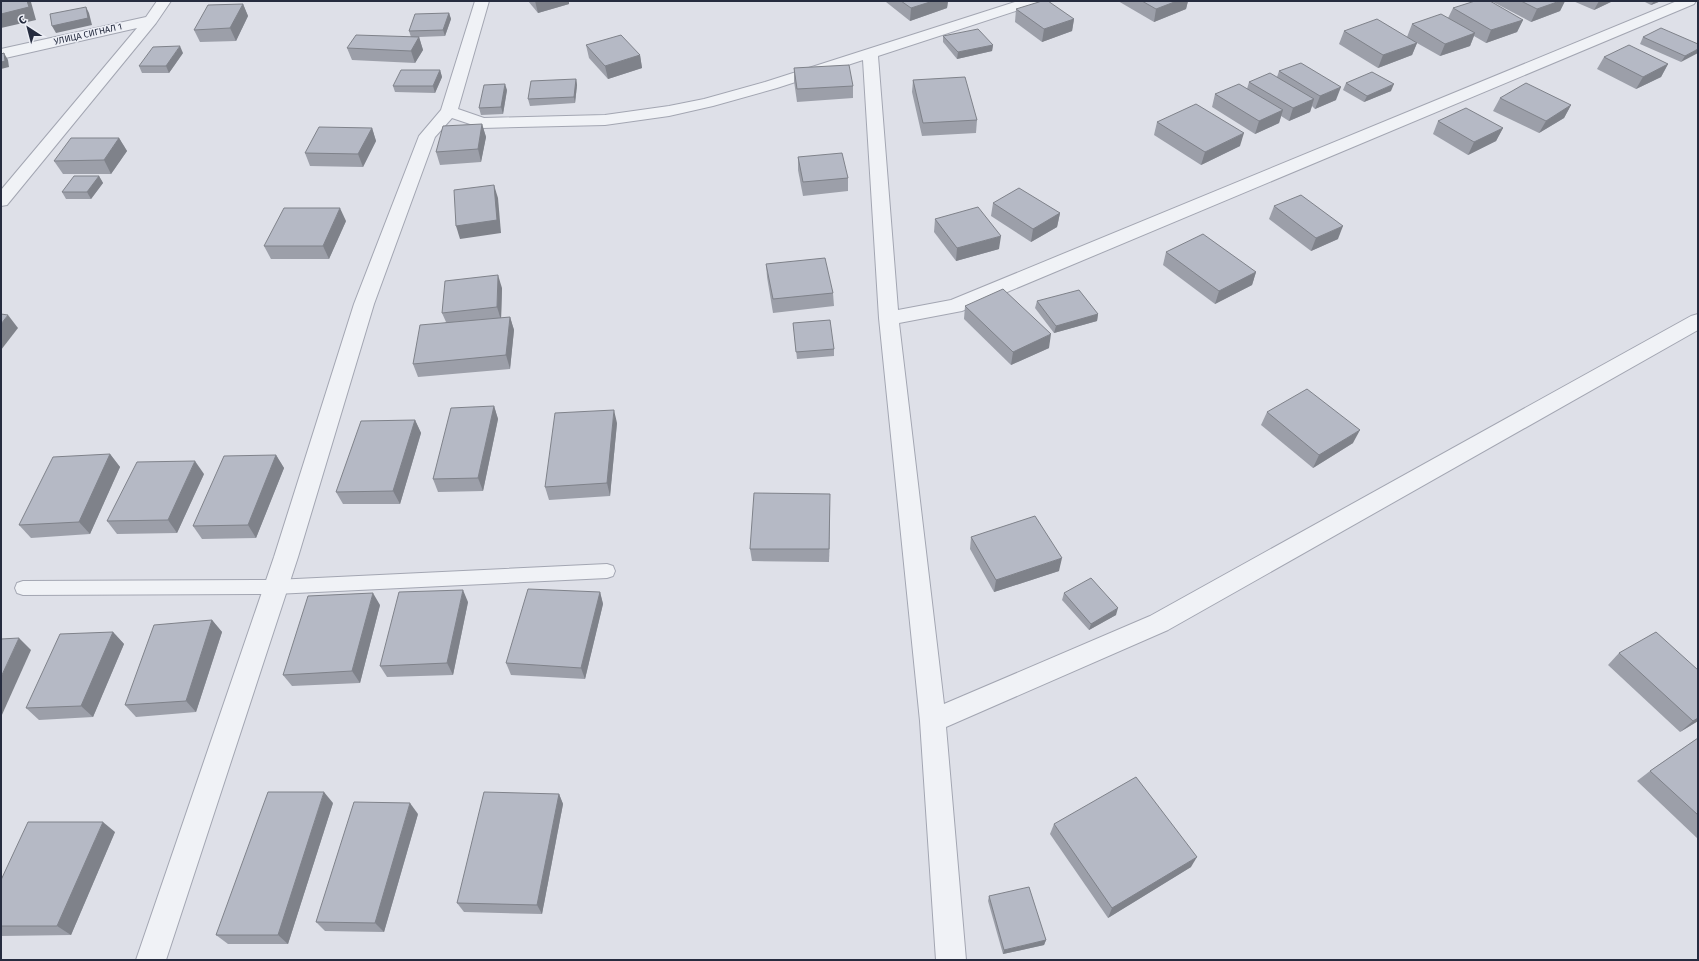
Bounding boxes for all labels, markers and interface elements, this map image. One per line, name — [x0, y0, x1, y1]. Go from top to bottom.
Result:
north arrow — [8, 8, 48, 48]
text: С — [16, 13, 29, 27]
street label: УЛИЦА СИГНАЛ 1 — [53, 21, 123, 47]

